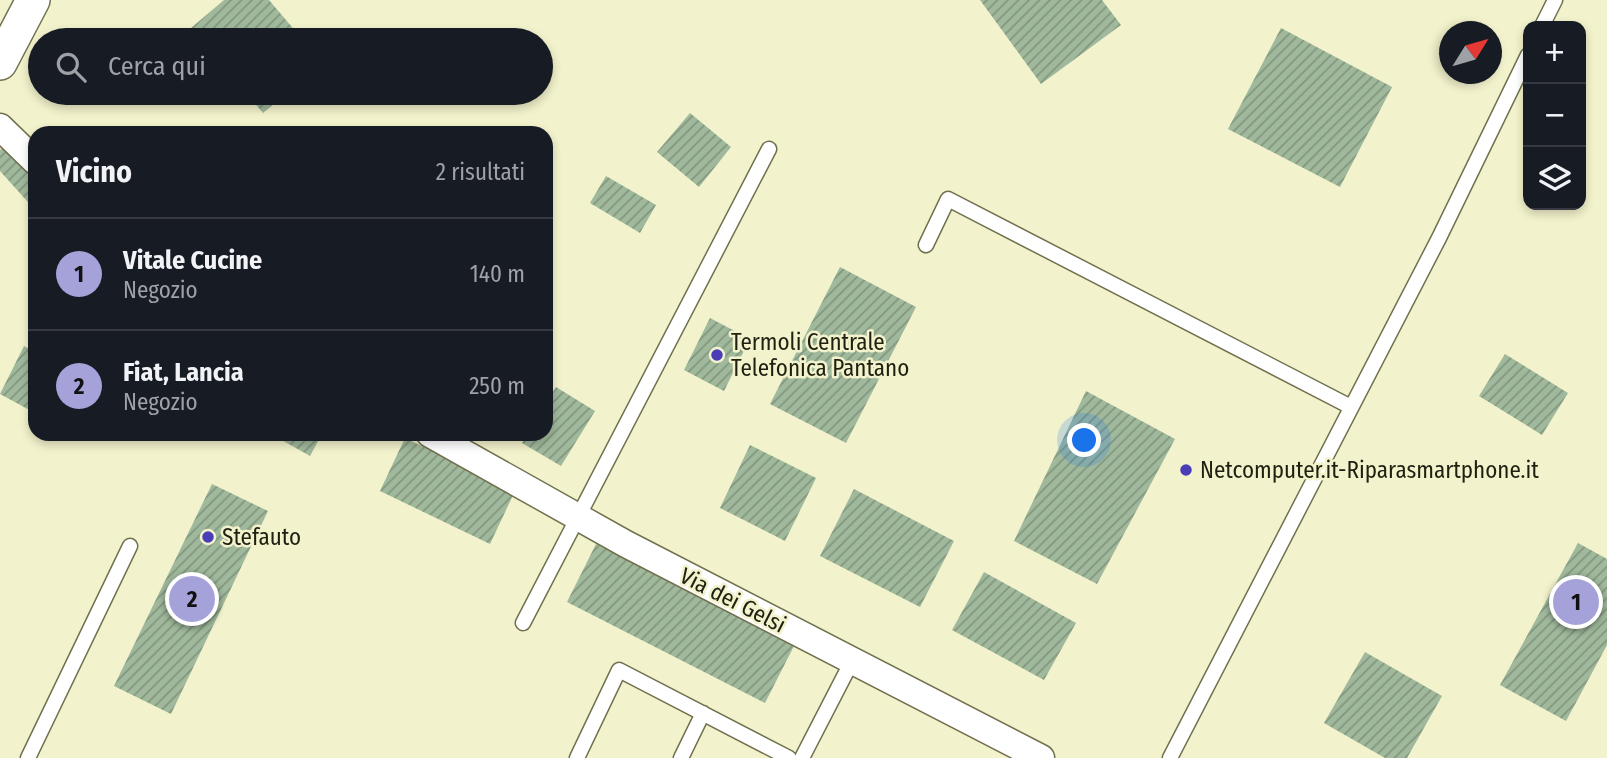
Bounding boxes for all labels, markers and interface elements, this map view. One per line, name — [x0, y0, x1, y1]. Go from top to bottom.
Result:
north arrow — [1439, 21, 1502, 84]
map controls — [1523, 21, 1586, 210]
button: + — [1523, 21, 1586, 84]
search box — [28, 28, 553, 105]
icon: search — [52, 48, 90, 86]
text: Cerca qui — [108, 51, 206, 82]
button: − — [1523, 84, 1586, 147]
button: layers — [1523, 147, 1586, 210]
text: Vicino — [56, 154, 132, 190]
text: 2 risultati — [436, 158, 525, 186]
text: Vitale Cucine — [123, 245, 262, 276]
text: 1 — [74, 260, 84, 288]
text: 140 m — [470, 260, 525, 288]
text: Negozio — [123, 276, 198, 304]
place label: Termoli Centrale Telefonica Pantano — [731, 328, 909, 382]
marker: Termoli Centrale Telefonica Pantano — [709, 347, 725, 363]
text: Fiat, Lancia — [123, 357, 244, 388]
text: 2 — [74, 372, 84, 400]
text: 250 m — [469, 372, 525, 400]
text: Negozio — [123, 388, 198, 416]
your location — [1067, 423, 1101, 457]
place label: Netcomputer.it-Riparasmartphone.it — [1200, 456, 1539, 484]
marker: Netcomputer.it-Riparasmartphone.it — [1178, 462, 1194, 478]
place label: Stefauto — [222, 523, 301, 551]
marker: Stefauto — [200, 529, 216, 545]
street label: Via dei Gelsi — [675, 561, 791, 639]
pin: 2 — [169, 573, 215, 625]
pin: 1 — [1553, 576, 1599, 628]

